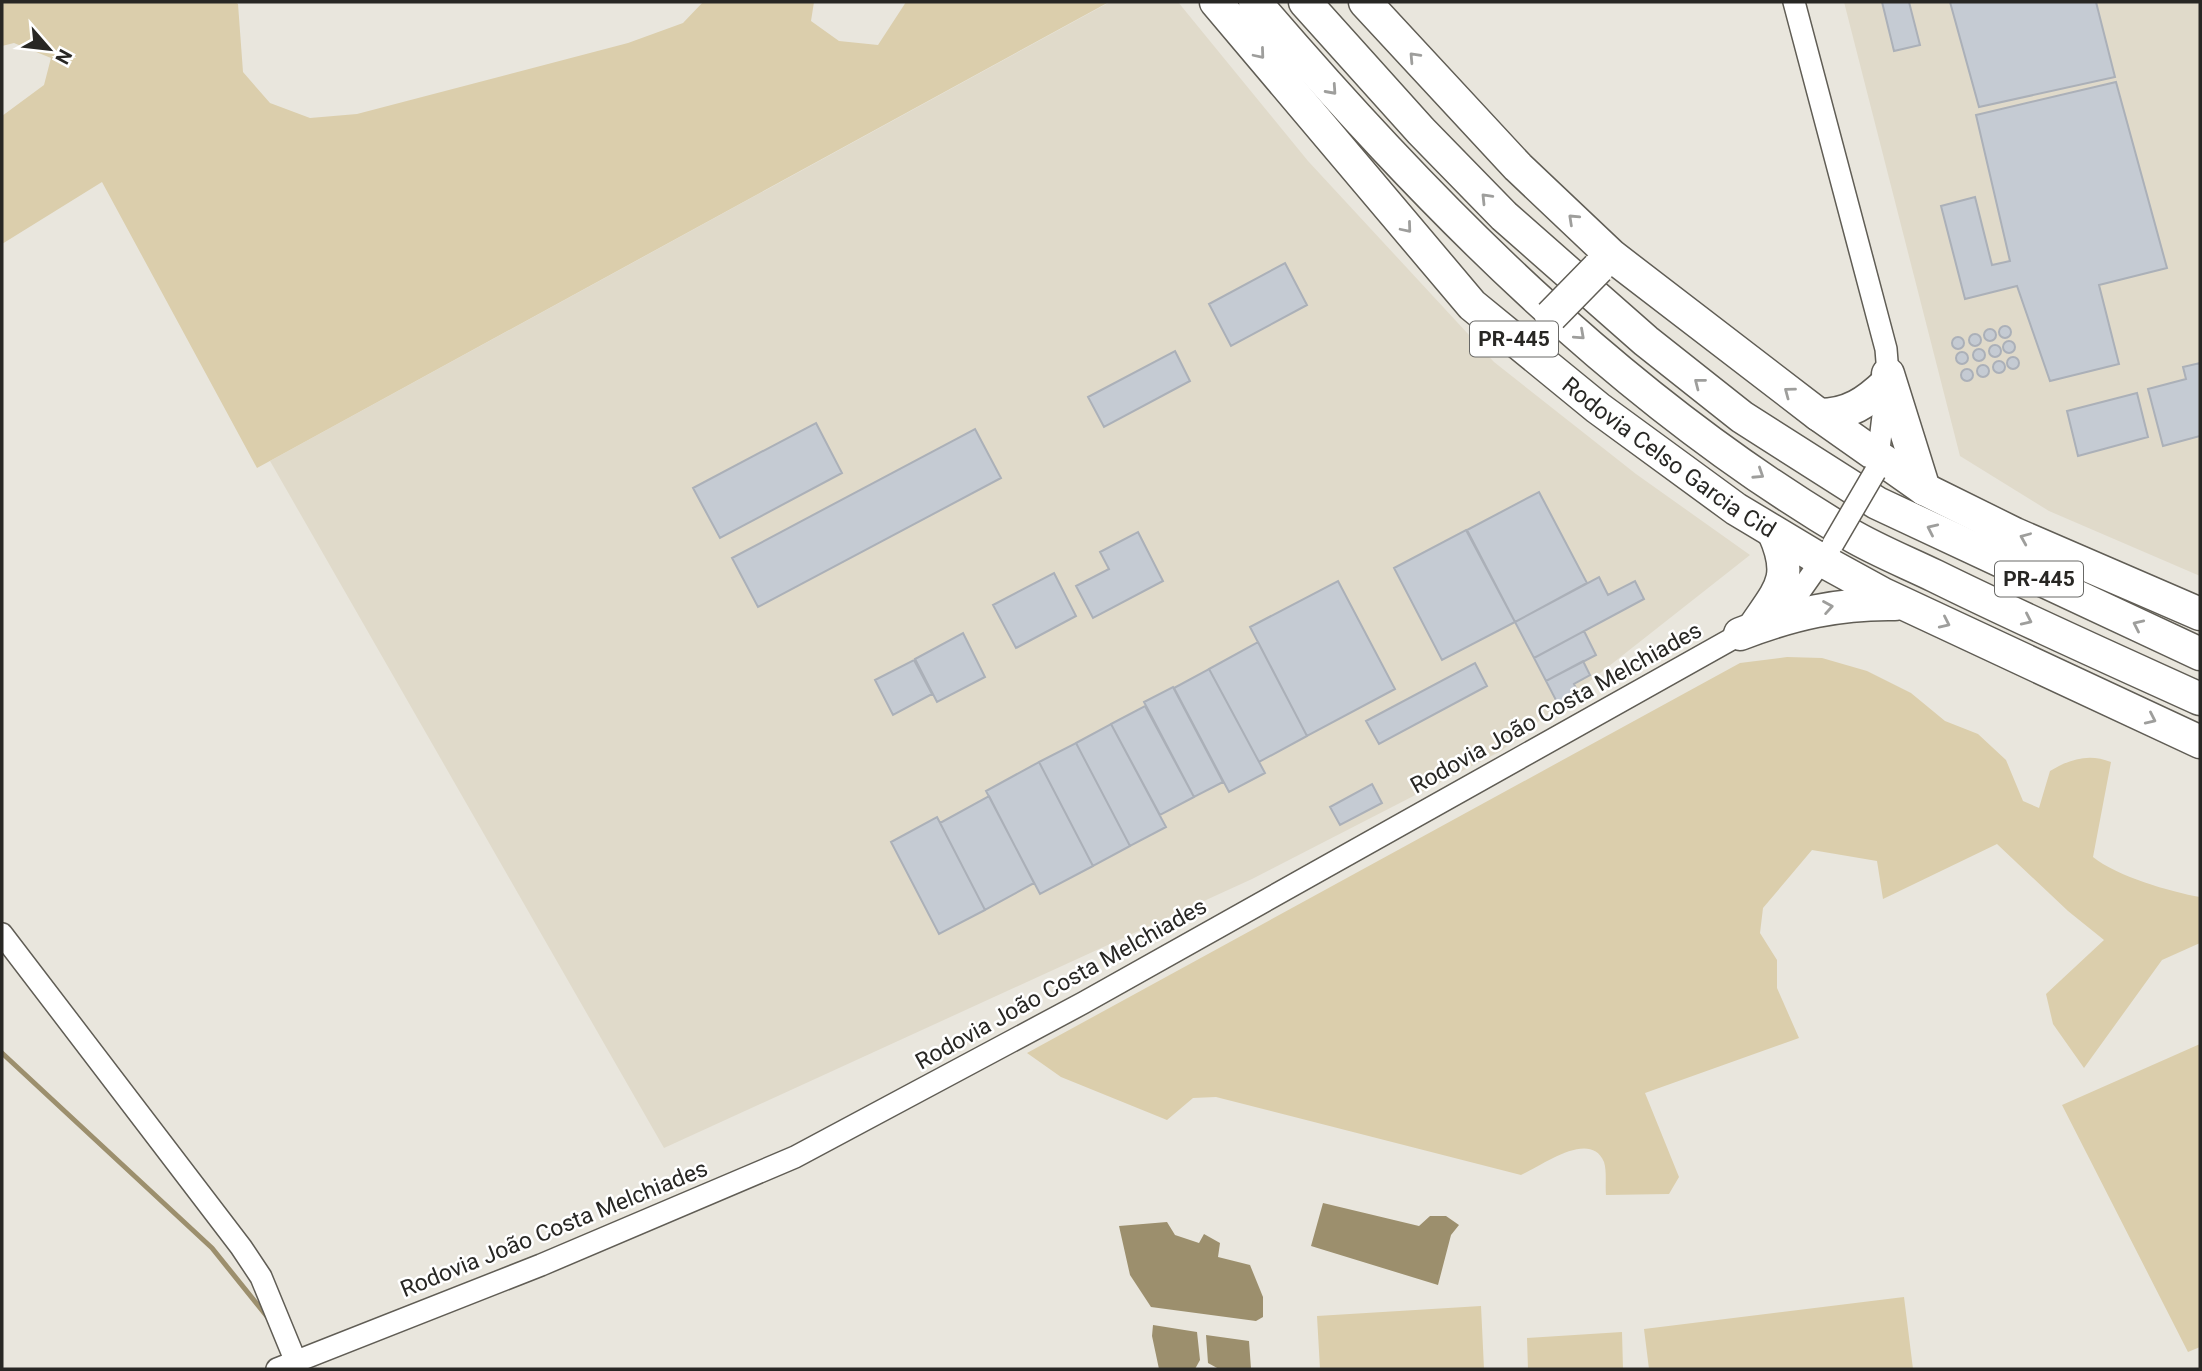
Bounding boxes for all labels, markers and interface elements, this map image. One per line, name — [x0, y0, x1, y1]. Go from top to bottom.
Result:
north arrow — [14, 14, 84, 84]
text: N — [50, 45, 77, 68]
one-way arrow — [1252, 46, 1264, 59]
one-way arrow — [1410, 52, 1423, 65]
one-way arrow — [1324, 81, 1336, 94]
one-way arrow — [1481, 193, 1494, 206]
one-way arrow — [1568, 215, 1581, 228]
one-way arrow — [1399, 220, 1411, 233]
road number: PR-445 — [1470, 322, 1558, 356]
one-way arrow — [1572, 326, 1585, 339]
street label: Rodovia Celso Garcia Cid — [1557, 371, 1781, 543]
one-way arrow — [1694, 378, 1706, 391]
one-way arrow — [1784, 388, 1797, 400]
one-way arrow — [1751, 466, 1764, 478]
one-way arrow — [1927, 523, 1940, 537]
one-way arrow — [2020, 532, 2032, 546]
road number: PR-445 — [1995, 562, 2083, 596]
one-way arrow — [1823, 600, 1834, 615]
one-way arrow — [2020, 612, 2032, 626]
one-way arrow — [1938, 615, 1950, 629]
street label: Rodovia João Costa Melchiades — [1406, 617, 1706, 799]
one-way arrow — [2133, 620, 2146, 634]
one-way arrow — [2144, 711, 2156, 725]
street label: Rodovia João Costa Melchiades — [911, 893, 1211, 1075]
street label: Rodovia João Costa Melchiades — [397, 1155, 711, 1303]

